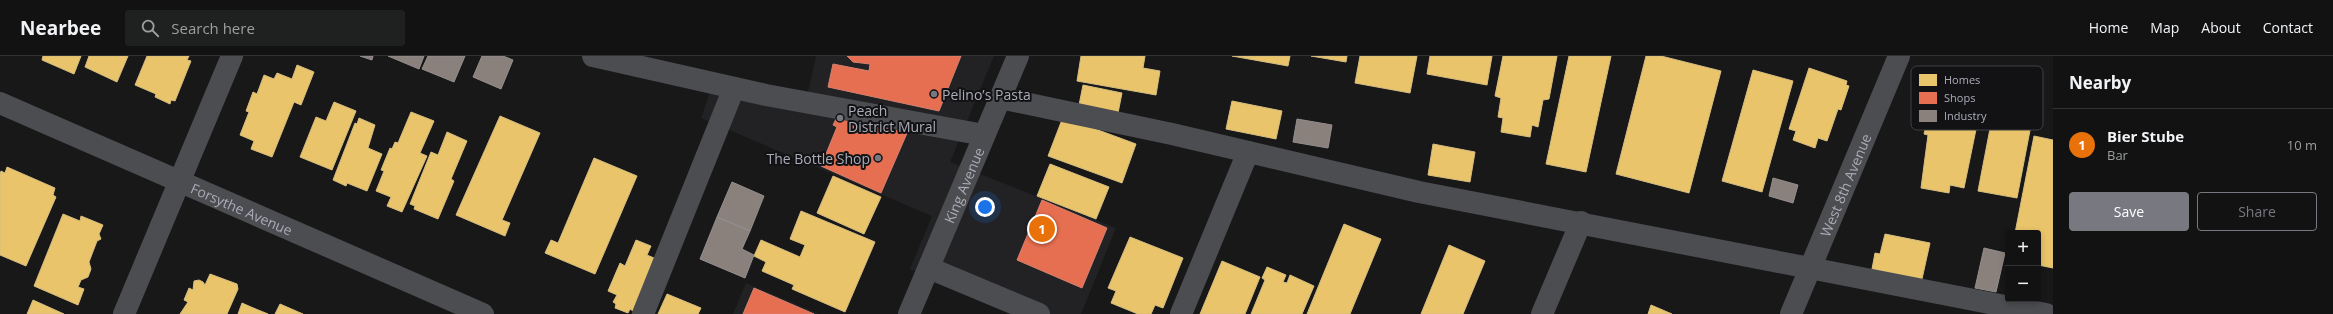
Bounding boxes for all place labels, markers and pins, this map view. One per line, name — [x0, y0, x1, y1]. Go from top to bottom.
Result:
place label: Pelino’s Pasta — [942, 85, 1031, 104]
marker: Pelino’s Pasta — [929, 89, 939, 99]
place label: Peach District Mural — [848, 101, 936, 136]
marker: Peach District Mural — [835, 113, 845, 123]
place label: The Bottle Shop — [766, 149, 870, 168]
marker: The Bottle Shop — [873, 153, 883, 163]
pin: 1 — [1029, 214, 1055, 244]

